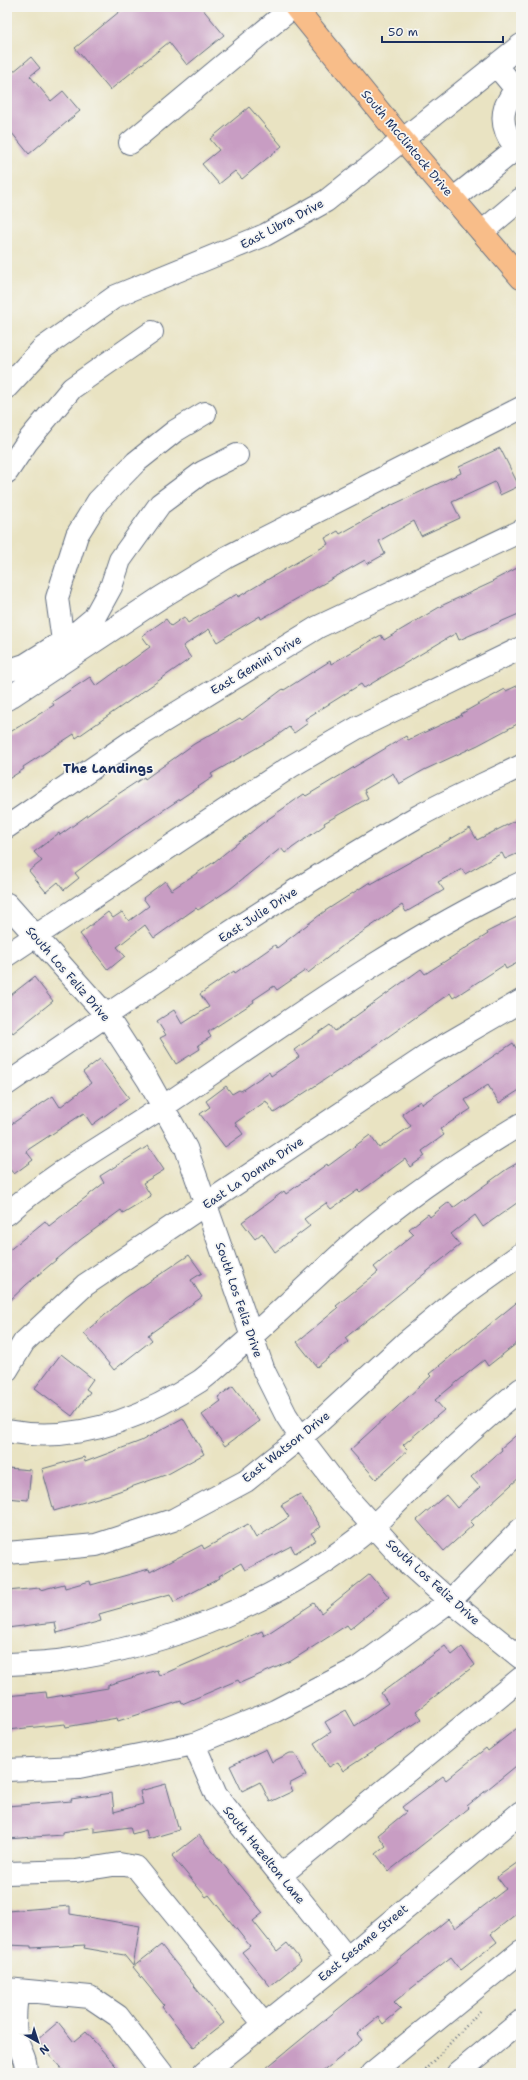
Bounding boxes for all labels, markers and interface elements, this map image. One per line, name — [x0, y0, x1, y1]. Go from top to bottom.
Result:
scale bar — [382, 18, 503, 44]
text: 50 m — [388, 24, 418, 40]
street label: South McClintock Drive — [358, 86, 456, 200]
street label: East Libra Drive — [238, 195, 327, 253]
street label: East Gemini Drive — [208, 631, 304, 698]
district label: The Landings — [63, 760, 153, 777]
street label: East Julie Drive — [216, 883, 301, 946]
street label: South Los Feliz Drive — [22, 923, 114, 1025]
street label: East La Donna Drive — [199, 1133, 307, 1213]
street label: South Los Feliz Drive — [212, 1240, 266, 1360]
street label: East Watson Drive — [239, 1408, 333, 1486]
street label: South Los Feliz Drive — [383, 1536, 483, 1629]
street label: South Hazelton Lane — [219, 1803, 309, 1908]
street label: East Sesame Street — [315, 1901, 411, 1985]
north arrow — [18, 2022, 58, 2062]
text: N — [36, 2041, 52, 2058]

